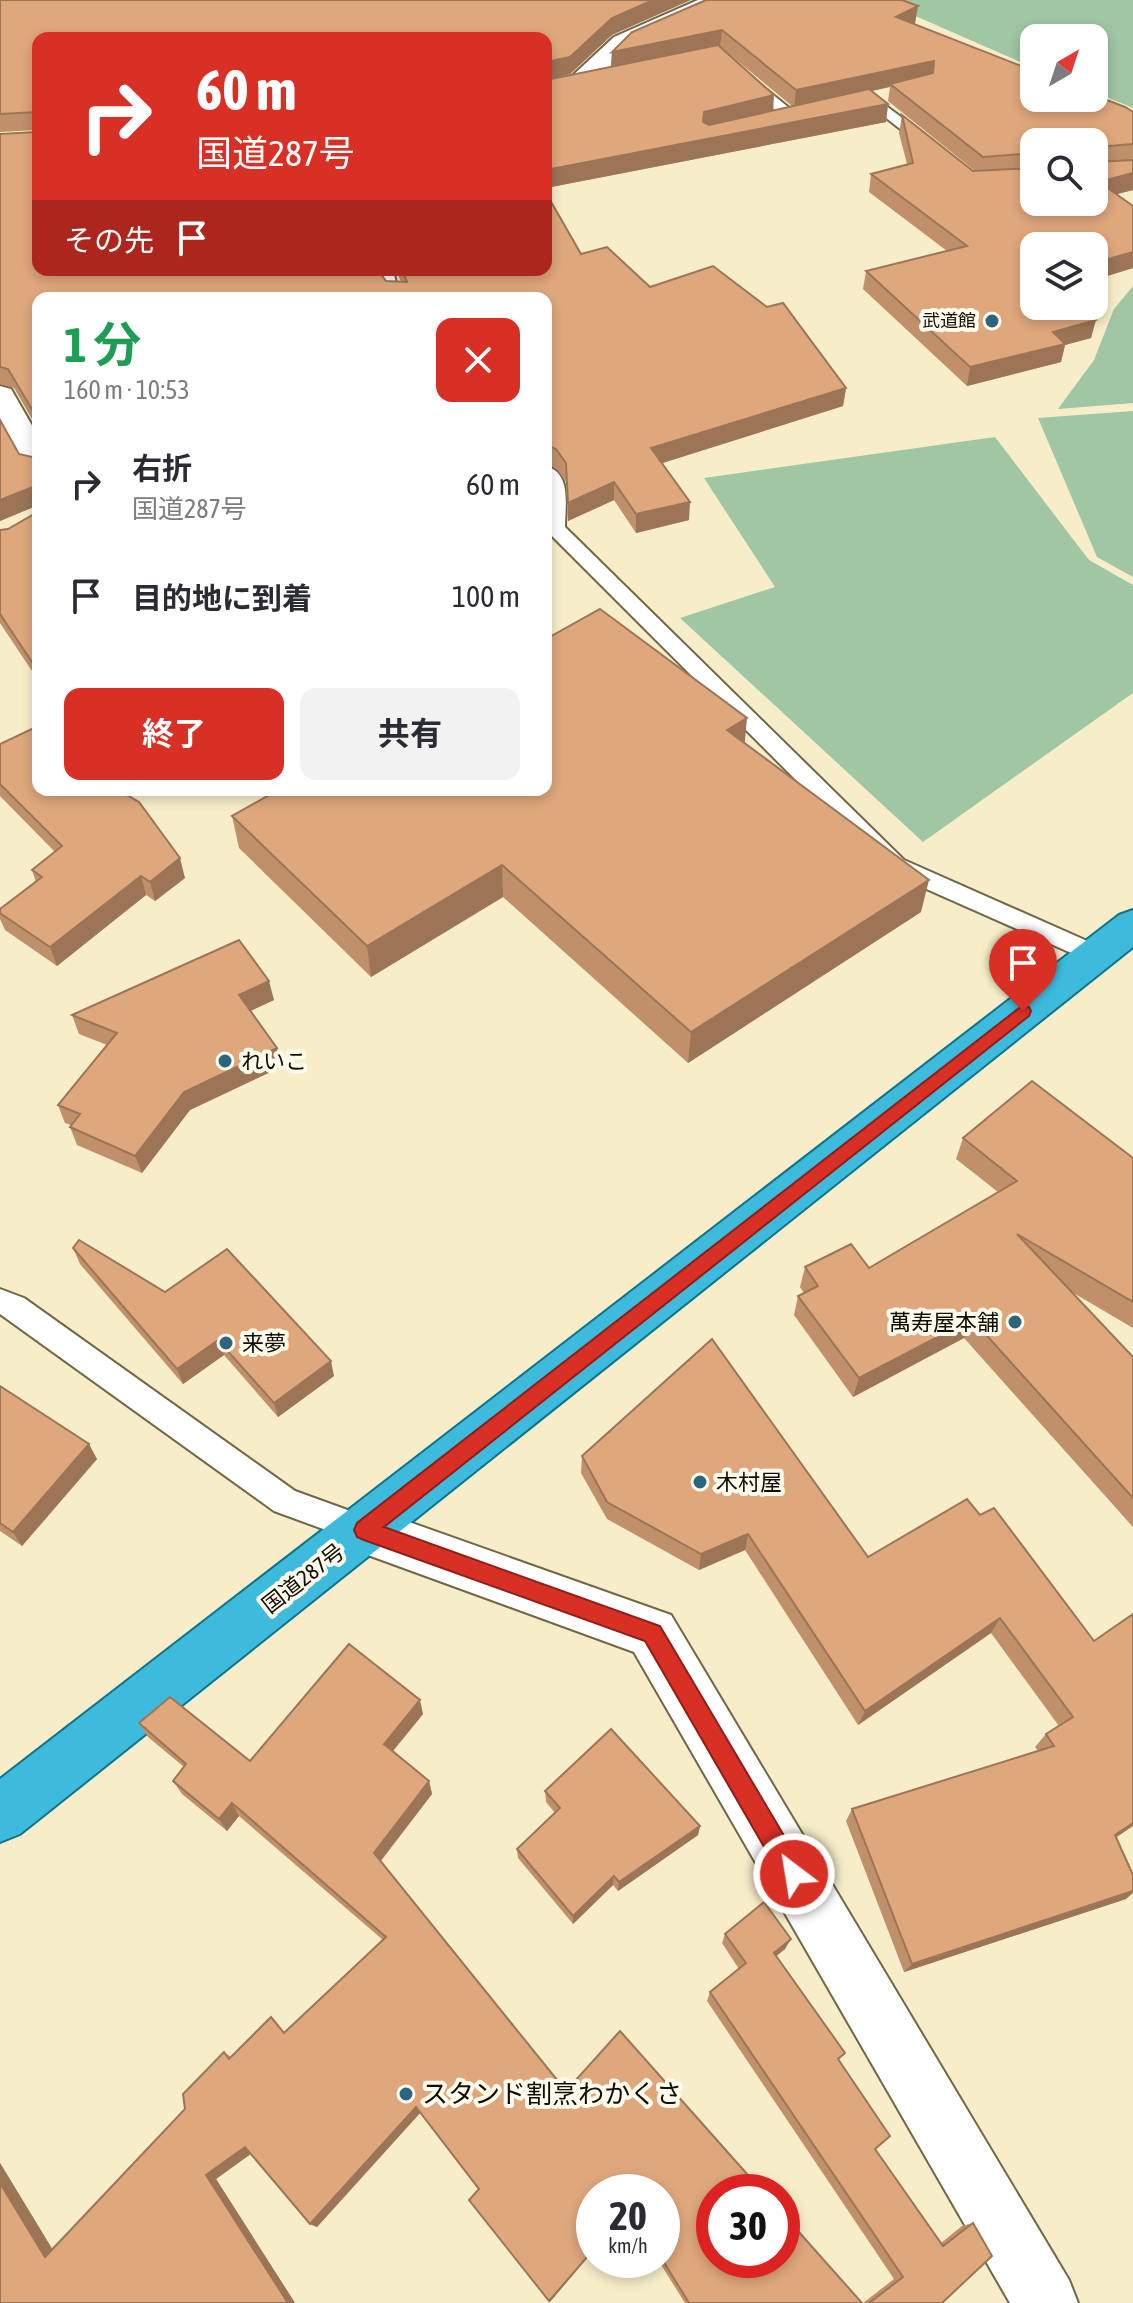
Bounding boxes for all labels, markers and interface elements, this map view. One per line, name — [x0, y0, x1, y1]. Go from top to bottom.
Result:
north arrow — [1020, 24, 1108, 112]
map controls — [1020, 24, 1108, 320]
text: 60 m — [196, 58, 297, 122]
icon: right — [64, 64, 168, 168]
button: search — [1020, 128, 1108, 216]
text: 国道287号 — [196, 132, 355, 174]
icon: arrive — [170, 216, 214, 260]
text: その先 — [64, 223, 154, 257]
button: layers — [1020, 232, 1108, 320]
place label: 武道館 — [922, 310, 976, 331]
marker: 武道館 — [983, 312, 1001, 330]
text: 1 分 — [64, 317, 141, 372]
button: close — [436, 318, 520, 402]
text: 160 m · 10:53 — [64, 375, 190, 405]
text: 右折 — [132, 451, 192, 485]
icon: right — [64, 462, 108, 506]
text: 60 m — [466, 467, 520, 501]
text: 国道287号 — [132, 494, 247, 524]
icon: arrive — [64, 574, 108, 618]
text: 100 m — [452, 579, 520, 613]
text: 目的地に到着 — [132, 581, 312, 615]
button: 終了 — [64, 688, 284, 780]
button: 共有 — [300, 688, 520, 780]
pin — [989, 929, 1057, 1011]
icon: arrive — [1001, 941, 1045, 985]
place label: れいこ — [241, 1048, 307, 1074]
marker: れいこ — [216, 1052, 234, 1070]
place label: 萬寿屋本舗 — [889, 1309, 999, 1335]
marker: 萬寿屋本舗 — [1006, 1313, 1024, 1331]
place label: 来夢 — [242, 1330, 286, 1356]
marker: 来夢 — [217, 1334, 235, 1352]
place label: 木村屋 — [716, 1469, 782, 1495]
marker: 木村屋 — [691, 1473, 709, 1491]
street label: 国道287号 — [257, 1538, 349, 1618]
position arrow — [752, 1832, 836, 1916]
place label: スタンド割烹わかくさ — [422, 2079, 682, 2109]
marker: スタンド割烹わかくさ — [397, 2085, 415, 2103]
speed limit sign: 30 — [696, 2174, 800, 2278]
text: 20 — [609, 2193, 647, 2238]
text: km/h — [608, 2234, 648, 2257]

